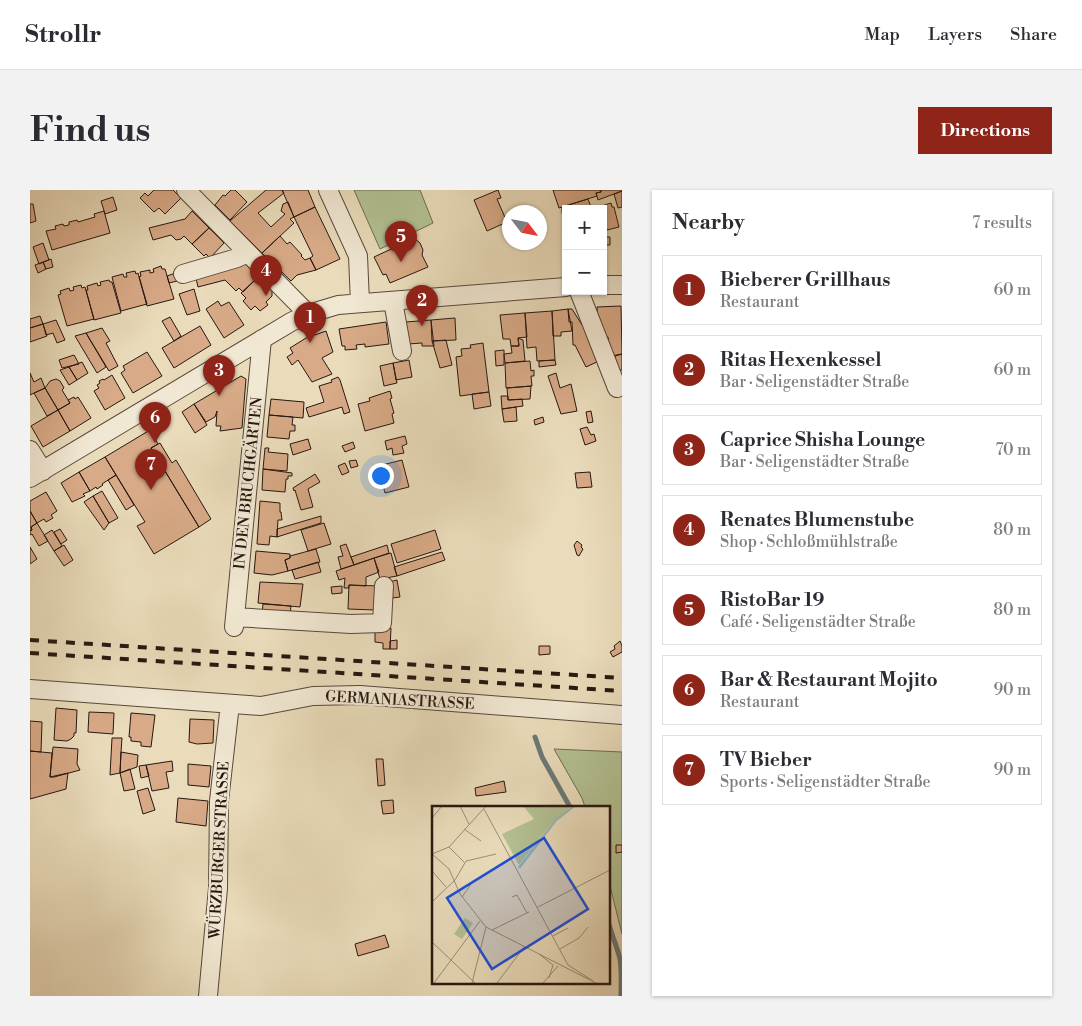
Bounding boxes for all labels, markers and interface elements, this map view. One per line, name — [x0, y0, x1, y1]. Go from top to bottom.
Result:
text: Strollr — [25, 20, 101, 50]
text: Map — [865, 23, 900, 46]
text: Layers — [928, 23, 982, 46]
text: Share — [1010, 23, 1057, 46]
button: Directions — [918, 107, 1052, 154]
text: Find us — [30, 109, 150, 152]
north arrow — [502, 205, 547, 250]
map controls — [562, 205, 607, 295]
button: + — [562, 205, 607, 250]
text: Nearby — [672, 210, 745, 236]
text: 7 results — [972, 213, 1032, 233]
pin: 5 — [385, 221, 417, 262]
button: − — [562, 250, 607, 295]
pin: 4 — [250, 255, 282, 296]
text: Bieberer Grillhaus — [720, 268, 890, 292]
text: 1 — [685, 280, 693, 300]
text: 60 m — [993, 280, 1031, 300]
pin: 2 — [406, 285, 438, 326]
text: Restaurant — [720, 292, 799, 312]
pin: 1 — [294, 302, 326, 343]
text: Ritas Hexenkessel — [720, 348, 882, 372]
pin: 3 — [203, 355, 235, 396]
text: 2 — [684, 360, 694, 380]
text: 60 m — [993, 360, 1031, 380]
text: Bar · Seligenstädter Straße — [720, 372, 909, 392]
street label: IN DEN BRUCHGÄRTEN — [230, 396, 267, 570]
pin: 6 — [139, 402, 171, 443]
text: Caprice Shisha Lounge — [720, 428, 925, 452]
text: 3 — [684, 440, 694, 460]
text: 70 m — [995, 440, 1031, 460]
pin: 7 — [135, 449, 167, 490]
text: Bar · Seligenstädter Straße — [720, 452, 909, 472]
your location — [368, 463, 394, 489]
text: Renates Blumenstube — [720, 508, 914, 532]
text: 4 — [684, 520, 694, 540]
text: 80 m — [993, 520, 1031, 540]
text: Shop · Schloßmühlstraße — [720, 532, 898, 552]
text: RistoBar 19 — [720, 588, 825, 612]
text: 5 — [684, 600, 694, 620]
text: 80 m — [993, 600, 1031, 620]
text: Café · Seligenstädter Straße — [720, 612, 916, 632]
text: Bar & Restaurant Mojito — [720, 668, 938, 692]
text: 6 — [684, 680, 694, 700]
text: 90 m — [993, 680, 1031, 700]
street label: GERMANIASTRASSE — [325, 687, 475, 714]
text: Restaurant — [720, 692, 799, 712]
text: TV Bieber — [720, 748, 812, 772]
text: 7 — [684, 760, 694, 780]
text: 90 m — [993, 760, 1031, 780]
street label: WÜRZBURGER STRASSE — [204, 761, 234, 940]
text: Sports · Seligenstädter Straße — [720, 772, 931, 792]
inset map — [432, 806, 610, 984]

